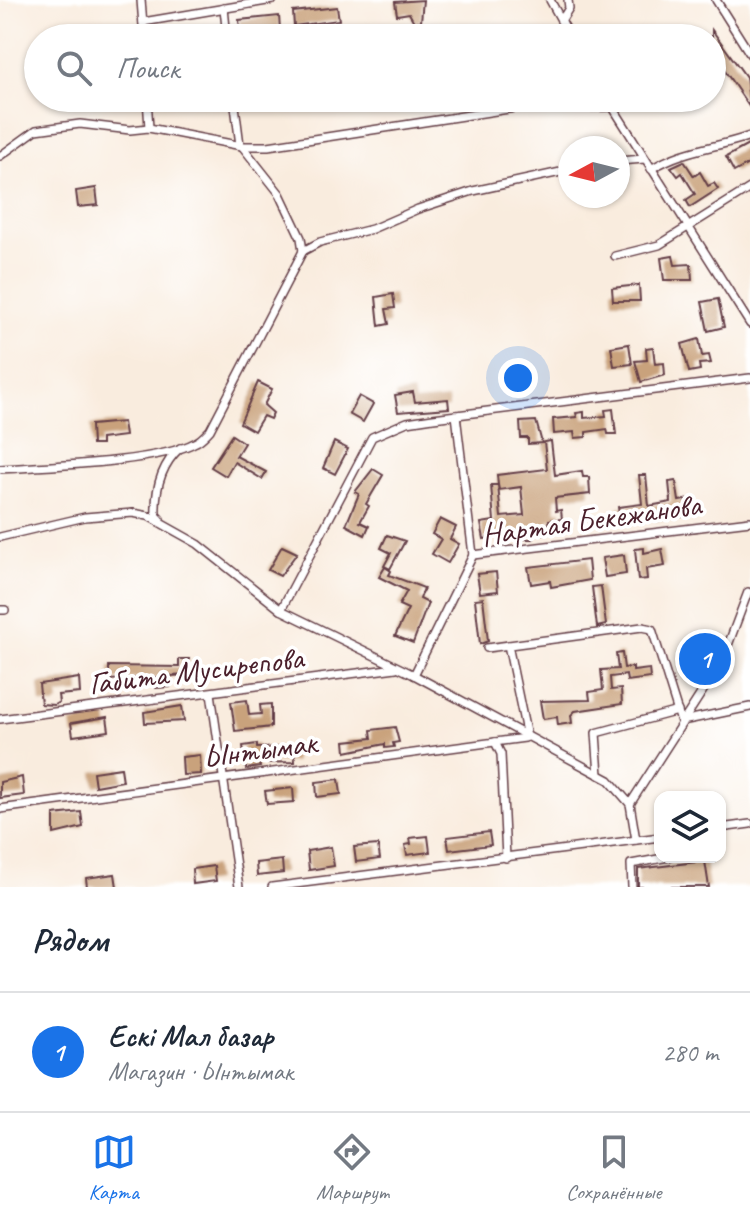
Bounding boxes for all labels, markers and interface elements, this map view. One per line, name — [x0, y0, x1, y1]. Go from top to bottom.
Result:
search box — [24, 24, 726, 112]
icon: search — [52, 46, 96, 90]
text: Поиск — [116, 49, 179, 87]
north arrow — [558, 136, 630, 208]
your location — [498, 358, 538, 398]
street label: Нартая Бекежанова — [479, 484, 706, 555]
pin: 1 — [679, 629, 731, 689]
street label: Габита Мусирепова — [87, 637, 308, 704]
street label: Ынтымак — [201, 721, 321, 778]
map controls — [654, 791, 726, 863]
button: layers — [654, 791, 726, 863]
text: Рядом — [32, 918, 108, 961]
text: Ескі Мал базар — [108, 1017, 273, 1055]
text: 1 — [52, 1036, 64, 1069]
text: 280 m — [662, 1036, 718, 1069]
text: Магазин · Ынтымак — [108, 1055, 293, 1088]
tab: Карта — [89, 1130, 139, 1206]
tab: Маршрут — [316, 1130, 389, 1206]
tab: Сохранённые — [566, 1130, 661, 1206]

